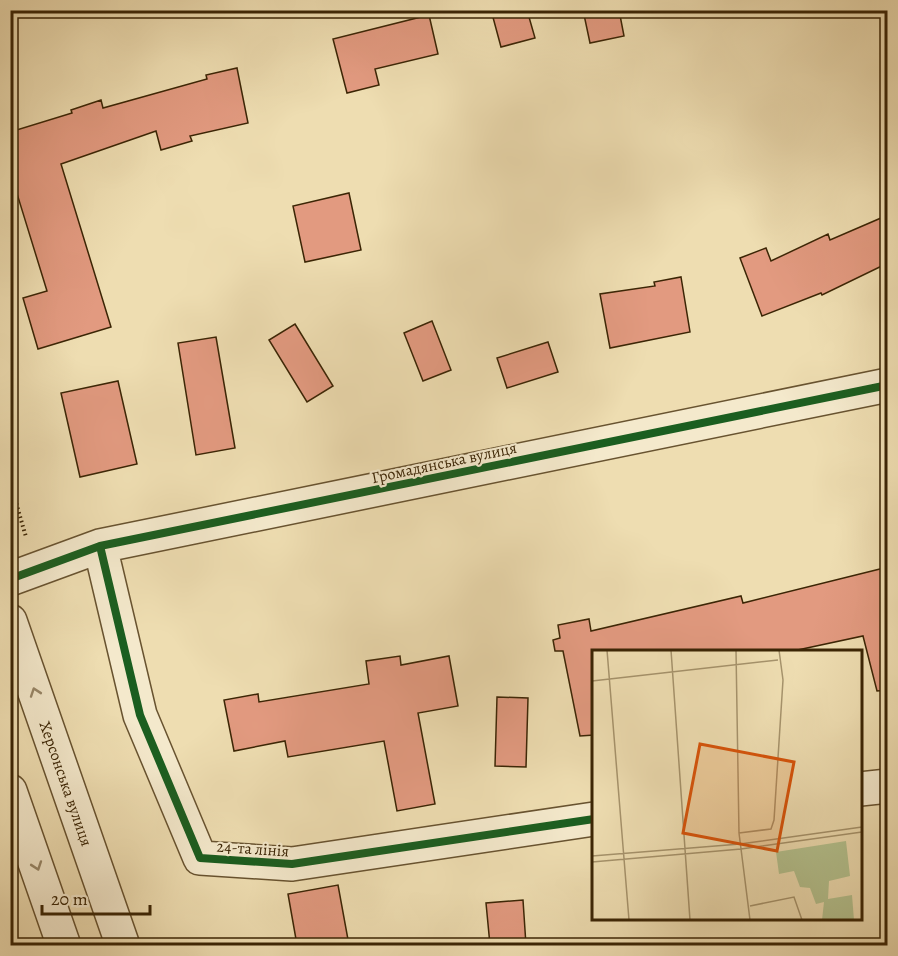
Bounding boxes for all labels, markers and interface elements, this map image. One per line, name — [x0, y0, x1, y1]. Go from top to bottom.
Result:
street label: Громадянська вулиця — [370, 437, 519, 489]
inset map — [592, 650, 862, 920]
one-way arrow — [29, 687, 42, 698]
street label: Херсонська вулиця — [34, 718, 98, 850]
street label: 24-та лінія — [216, 835, 290, 863]
one-way arrow — [29, 860, 42, 871]
scale bar — [42, 878, 150, 916]
text: 20 m — [51, 887, 88, 911]

